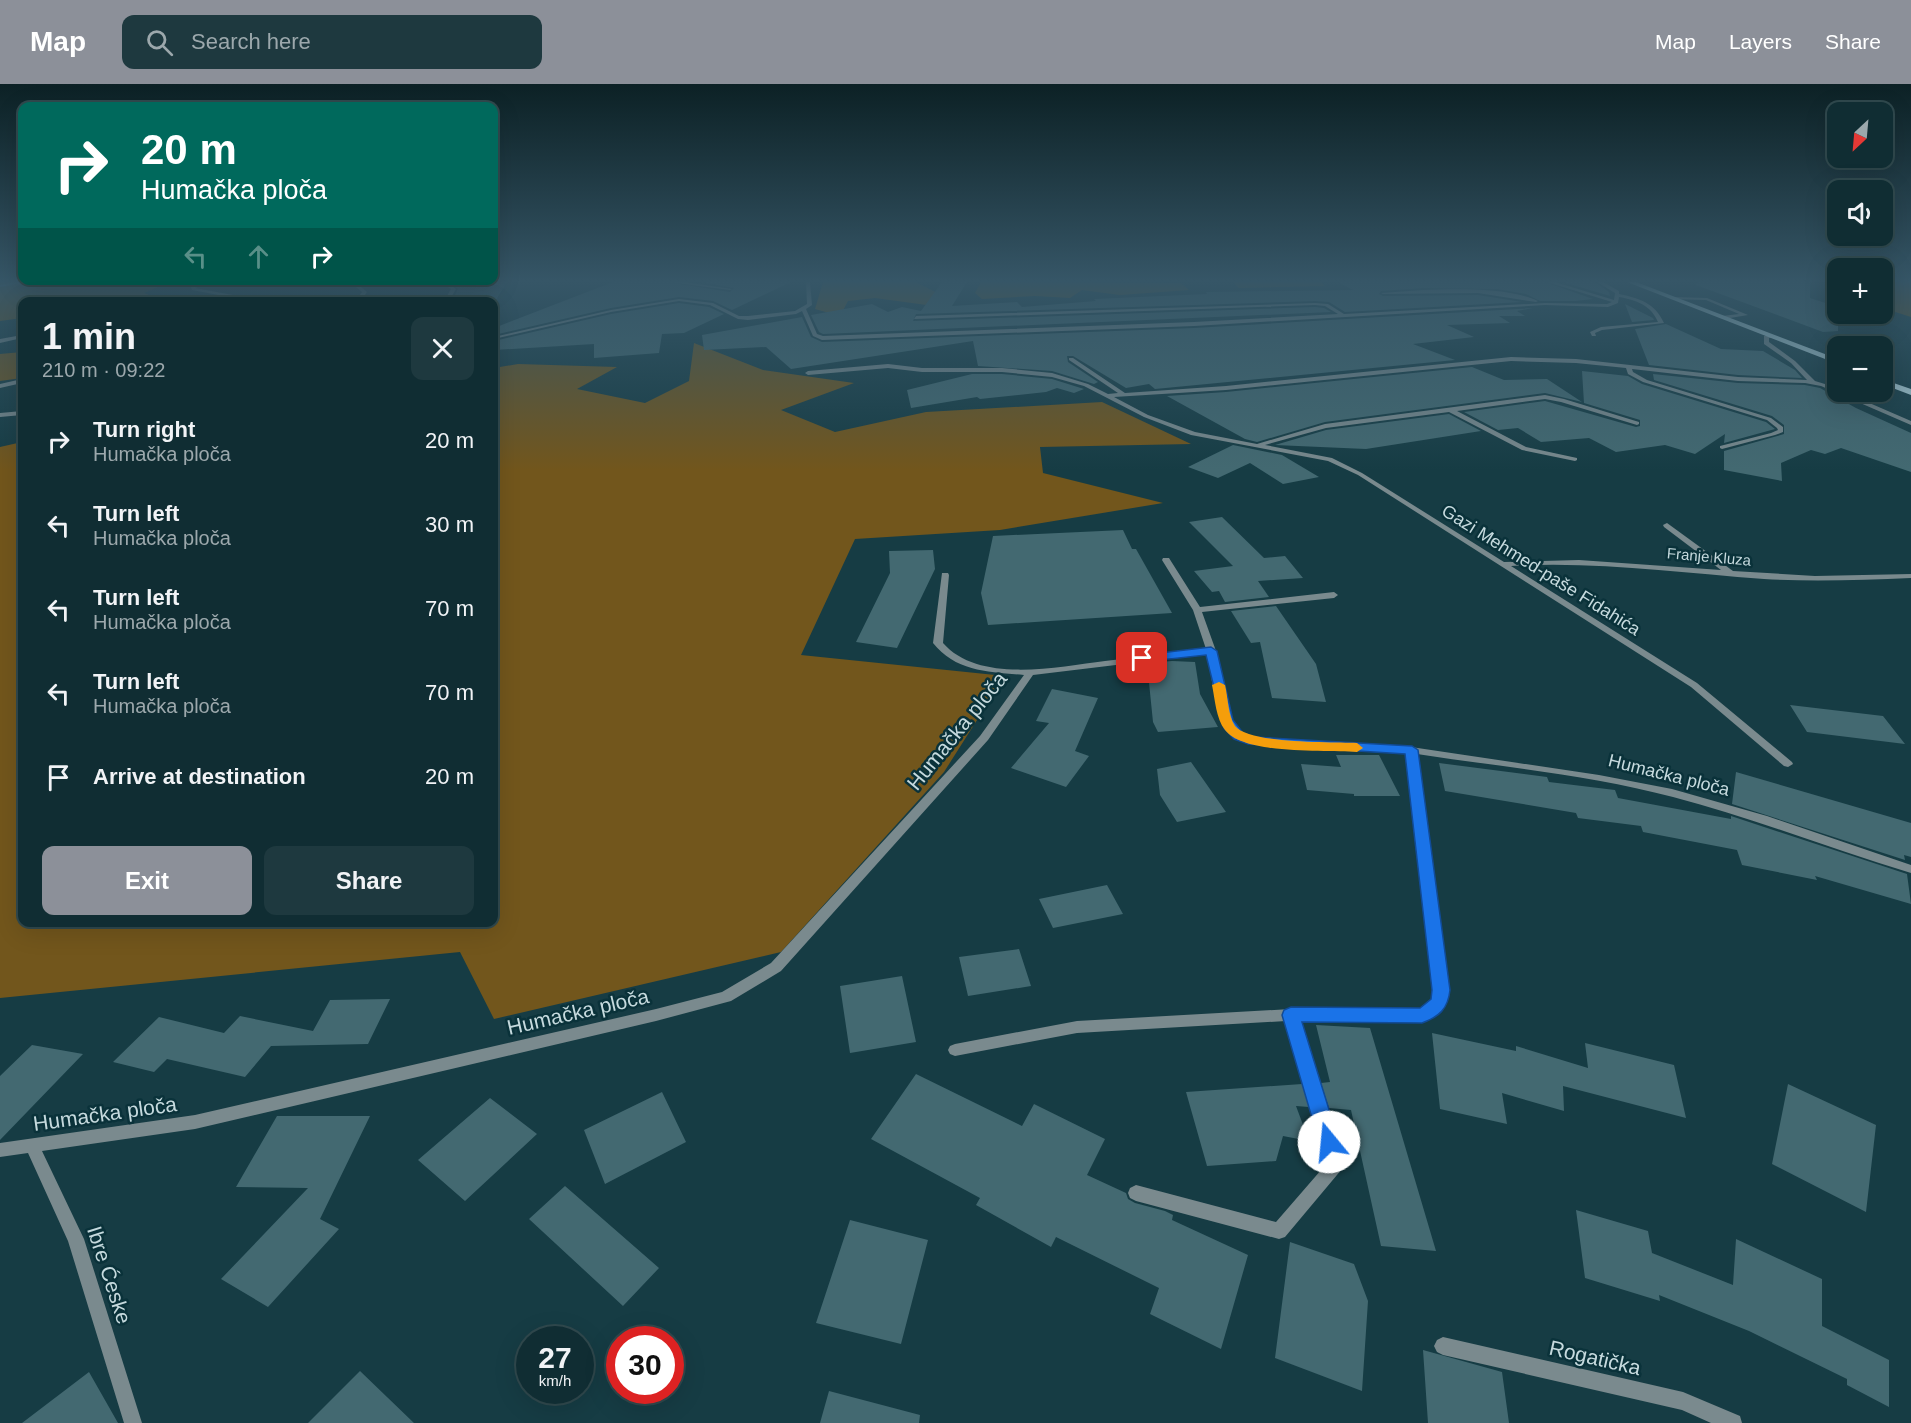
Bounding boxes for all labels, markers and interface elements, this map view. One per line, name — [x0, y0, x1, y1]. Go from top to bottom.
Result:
search box — [122, 15, 542, 69]
text: Map — [30, 26, 86, 57]
icon: search — [143, 26, 176, 59]
text: Search here — [191, 29, 311, 54]
text: Map — [1655, 30, 1696, 53]
text: Layers — [1729, 30, 1792, 53]
text: Share — [1825, 30, 1881, 53]
north arrow — [1827, 102, 1893, 168]
map controls — [1827, 102, 1893, 402]
icon: right — [42, 126, 120, 204]
text: 20 m — [141, 126, 237, 173]
text: Humačka ploča — [141, 175, 327, 205]
button: sound — [1827, 180, 1893, 246]
icon: left — [179, 240, 212, 273]
icon: ahead — [242, 240, 275, 273]
icon: right — [305, 240, 338, 273]
button: + — [1827, 258, 1893, 324]
text: 1 min — [42, 316, 136, 357]
button: close — [411, 317, 474, 380]
button: − — [1827, 336, 1893, 402]
text: 210 m · 09:22 — [42, 359, 165, 381]
text: Turn right — [93, 417, 195, 442]
icon: right — [42, 425, 75, 458]
text: 20 m — [425, 428, 474, 453]
text: Humačka ploča — [93, 443, 231, 465]
text: Turn left — [93, 501, 179, 526]
street label: Gazi Mehmed-paše Fidahića — [1438, 501, 1645, 640]
icon: left — [42, 509, 75, 542]
text: 30 m — [425, 512, 474, 537]
text: Humačka ploča — [93, 527, 231, 549]
street label: Franje Kluza — [1666, 544, 1752, 569]
text: Turn left — [93, 585, 179, 610]
icon: left — [42, 593, 75, 626]
text: 70 m — [425, 596, 474, 621]
text: Humačka ploča — [93, 611, 231, 633]
pin — [1116, 632, 1167, 683]
icon: arrive — [1125, 641, 1158, 674]
street label: Humačka ploča — [902, 667, 1011, 794]
text: Turn left — [93, 669, 179, 694]
icon: left — [42, 677, 75, 710]
text: 70 m — [425, 680, 474, 705]
text: Humačka ploča — [93, 695, 231, 717]
street label: Humačka ploča — [1606, 750, 1733, 800]
icon: arrive — [42, 761, 75, 794]
text: Arrive at destination — [93, 764, 306, 789]
text: 20 m — [425, 764, 474, 789]
button: Exit — [42, 846, 252, 915]
button: Share — [264, 846, 474, 915]
street label: Humačka ploča — [505, 984, 651, 1039]
street label: Humačka ploča — [32, 1092, 179, 1135]
position arrow — [1297, 1110, 1361, 1174]
street label: Ibre Ćeske — [83, 1223, 136, 1327]
speed limit sign: 30 — [606, 1326, 684, 1404]
street label: Rogatička — [1547, 1336, 1644, 1379]
text: 27 — [538, 1341, 572, 1374]
text: km/h — [539, 1372, 571, 1389]

